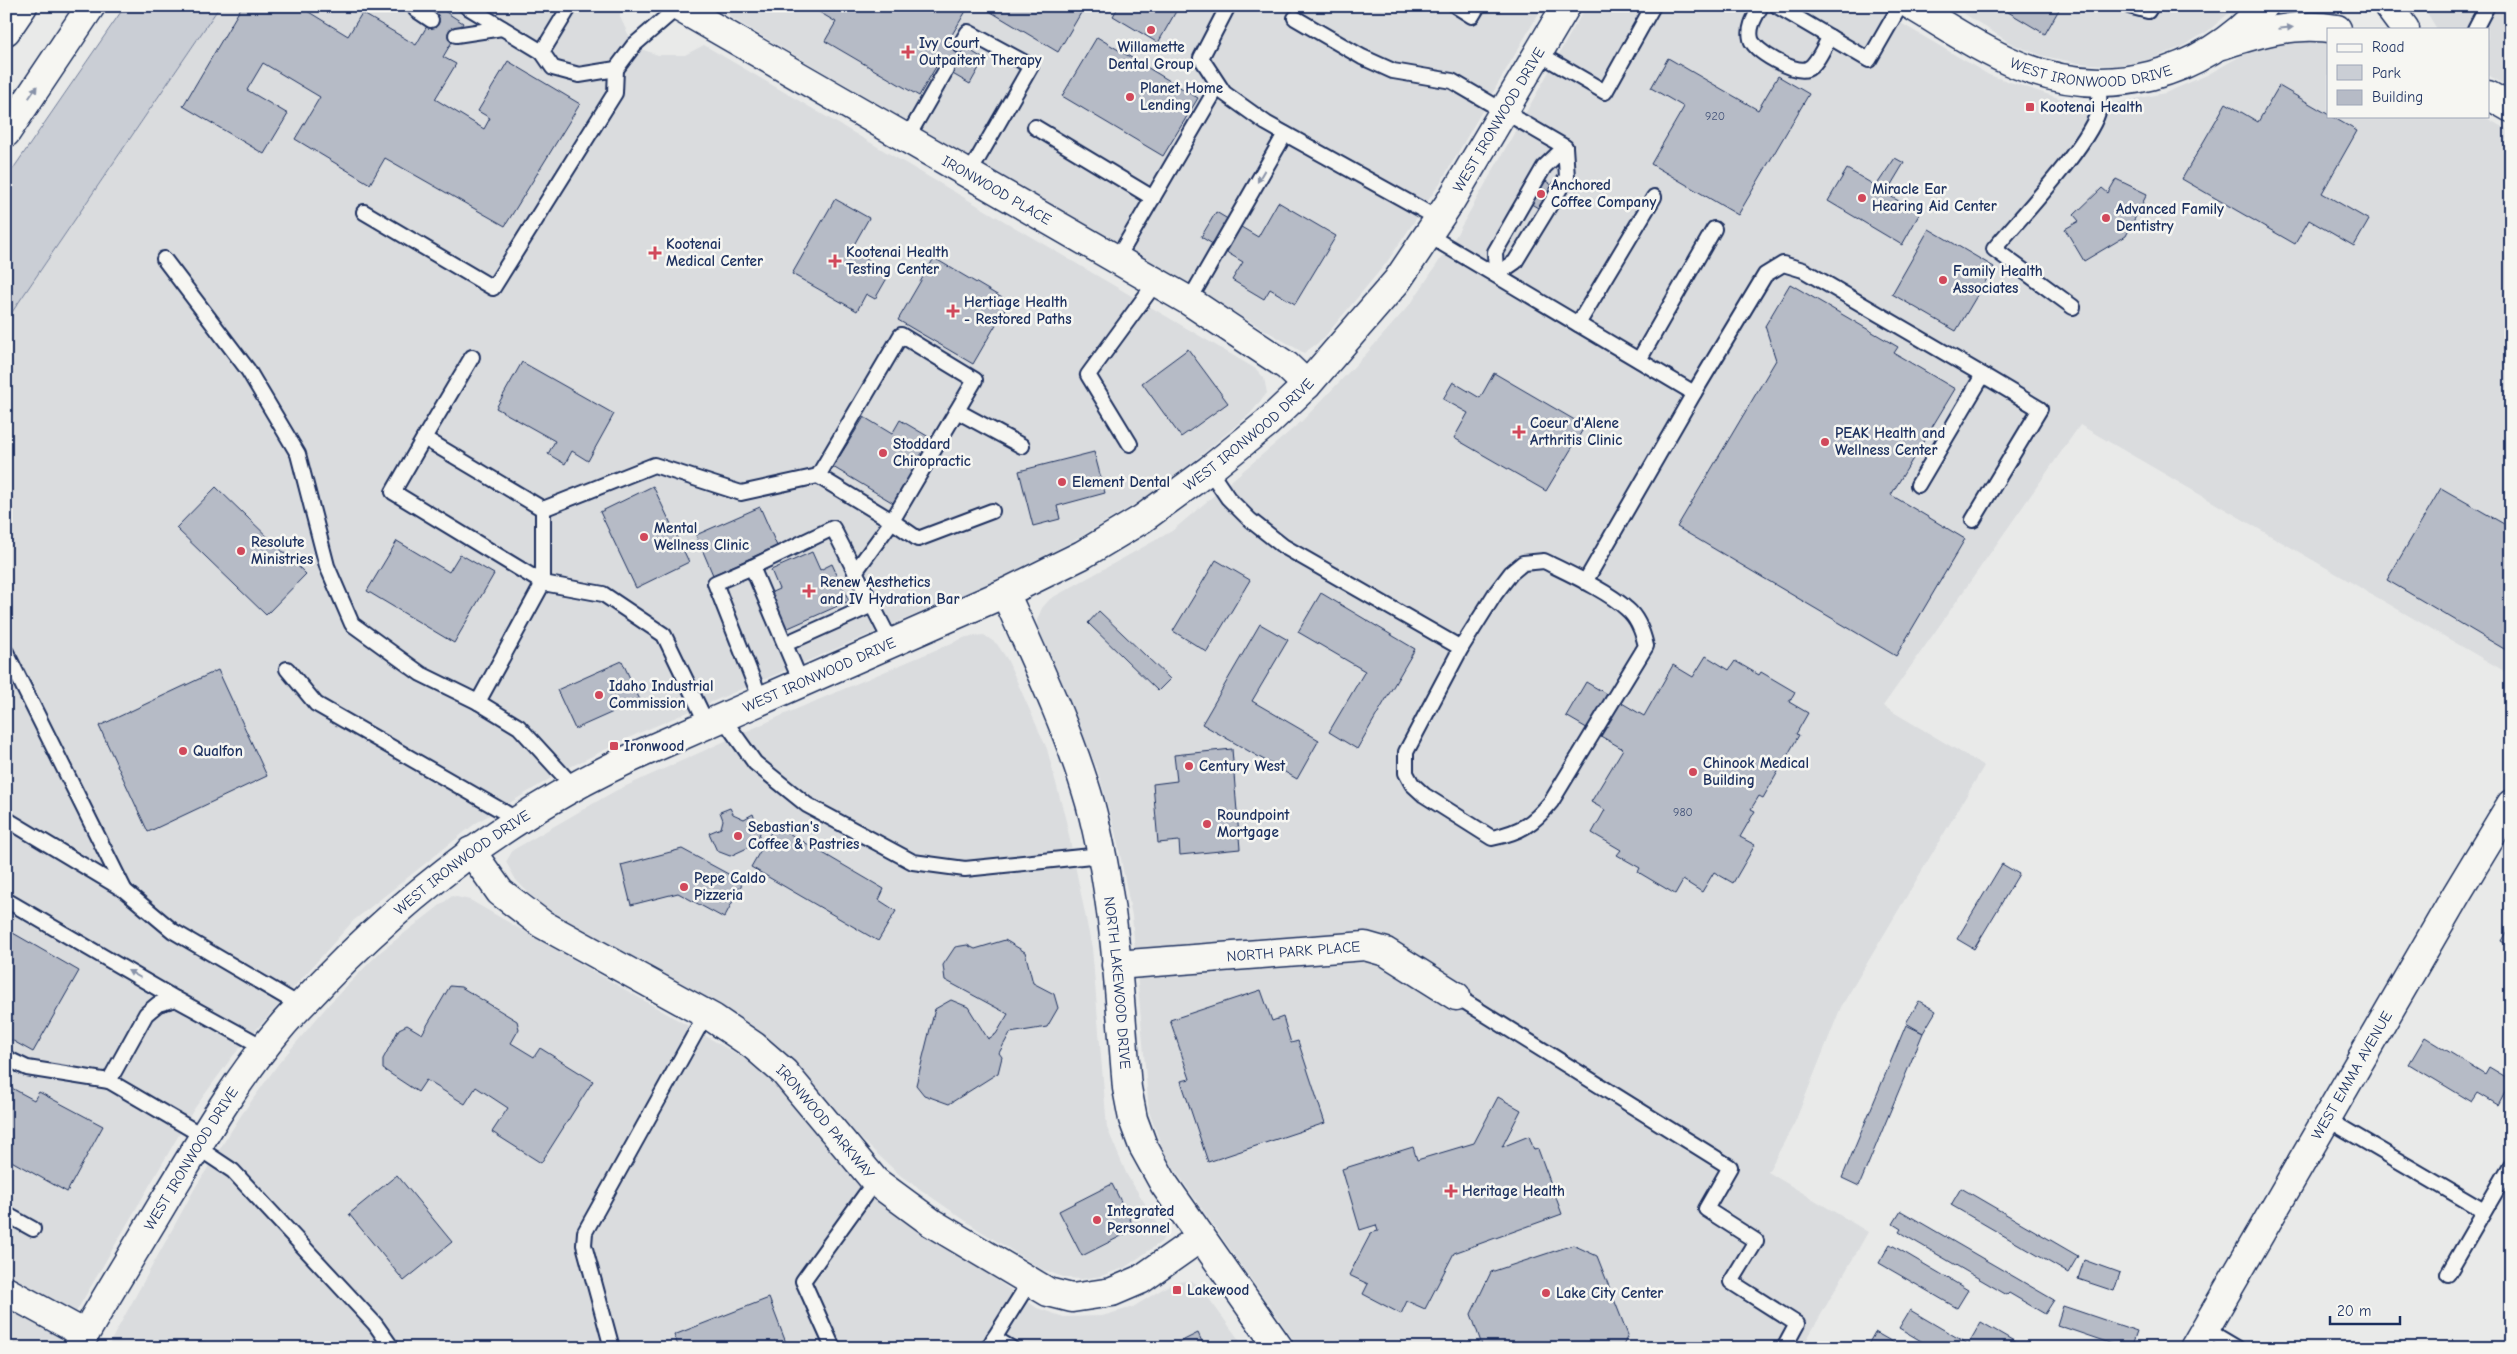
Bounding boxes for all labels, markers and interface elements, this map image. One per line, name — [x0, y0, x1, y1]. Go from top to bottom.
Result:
one-way arrow — [2278, 23, 2294, 31]
marker: Willamette Dental Group — [1145, 24, 1157, 36]
legend — [2327, 28, 2490, 118]
place label: Ivy Court Outpaitent Therapy — [919, 34, 1042, 69]
place label: Willamette Dental Group — [1108, 38, 1194, 73]
text: Road — [2372, 38, 2404, 56]
street label: WEST IRONWOOD DRIVE — [1449, 44, 1548, 195]
marker: Ivy Court Outpaitent Therapy — [901, 45, 915, 59]
street label: WEST IRONWOOD DRIVE — [2007, 54, 2174, 91]
text: Park — [2372, 64, 2401, 82]
place label: Planet Home Lending — [1140, 79, 1223, 114]
one-way arrow — [28, 86, 38, 99]
text: Building — [2372, 88, 2423, 106]
marker: Planet Home Lending — [1124, 91, 1136, 103]
place label: Kootenai Health — [2040, 98, 2143, 116]
marker: Kootenai Health — [2024, 101, 2036, 113]
house number: 920 — [1705, 109, 1725, 123]
street label: IRONWOOD PLACE — [939, 152, 1055, 229]
one-way arrow — [1257, 170, 1266, 183]
place label: Anchored Coffee Company — [1551, 176, 1656, 211]
place label: Miracle Ear Hearing Aid Center — [1872, 180, 1997, 215]
marker: Anchored Coffee Company — [1535, 188, 1547, 200]
marker: Miracle Ear Hearing Aid Center — [1856, 192, 1868, 204]
place label: Advanced Family Dentistry — [2116, 200, 2224, 235]
marker: Advanced Family Dentistry — [2100, 212, 2112, 224]
place label: Kootenai Medical Center — [666, 235, 763, 270]
place label: Kootenai Health Testing Center — [846, 243, 949, 278]
marker: Kootenai Medical Center — [648, 246, 662, 260]
marker: Kootenai Health Testing Center — [828, 254, 842, 268]
place label: Family Health Associates — [1953, 262, 2043, 297]
marker: Family Health Associates — [1937, 274, 1949, 286]
place label: Hertiage Health - Restored Paths — [964, 293, 1072, 328]
marker: Hertiage Health - Restored Paths — [946, 304, 960, 318]
street label: WEST IRONWOOD DRIVE — [1180, 375, 1318, 495]
place label: Coeur d'Alene Arthritis Clinic — [1530, 414, 1622, 449]
place label: PEAK Health and Wellness Center — [1835, 424, 1945, 459]
marker: Coeur d'Alene Arthritis Clinic — [1512, 425, 1526, 439]
place label: Stoddard Chiropractic — [893, 435, 971, 470]
marker: PEAK Health and Wellness Center — [1819, 436, 1831, 448]
marker: Stoddard Chiropractic — [877, 447, 889, 459]
place label: Element Dental — [1072, 473, 1170, 491]
marker: Element Dental — [1056, 476, 1068, 488]
place label: Mental Wellness Clinic — [654, 519, 749, 554]
marker: Mental Wellness Clinic — [638, 531, 650, 543]
place label: Resolute Ministries — [251, 533, 313, 568]
marker: Resolute Ministries — [235, 545, 247, 557]
place label: Renew Aesthetics and IV Hydration Bar — [820, 573, 959, 608]
marker: Renew Aesthetics and IV Hydration Bar — [802, 584, 816, 598]
street label: WEST IRONWOOD DRIVE — [740, 633, 898, 716]
place label: Idaho Industrial Commission — [609, 677, 714, 712]
marker: Idaho Industrial Commission — [593, 689, 605, 701]
place label: Ironwood — [624, 737, 684, 755]
marker: Ironwood — [608, 740, 620, 752]
place label: Qualfon — [193, 742, 243, 760]
marker: Qualfon — [177, 745, 189, 757]
place label: Chinook Medical Building — [1703, 754, 1809, 789]
place label: Century West — [1199, 757, 1286, 775]
marker: Century West — [1183, 760, 1195, 772]
marker: Chinook Medical Building — [1687, 766, 1699, 778]
house number: 980 — [1673, 805, 1693, 819]
street label: WEST IRONWOOD DRIVE — [390, 806, 533, 919]
place label: Roundpoint Mortgage — [1217, 806, 1291, 841]
place label: Sebastian's Coffee & Pastries — [748, 818, 859, 853]
marker: Roundpoint Mortgage — [1201, 818, 1213, 830]
marker: Sebastian's Coffee & Pastries — [732, 830, 744, 842]
place label: Pepe Caldo Pizzeria — [694, 869, 766, 904]
marker: Pepe Caldo Pizzeria — [678, 881, 690, 893]
street label: NORTH LAKEWOOD DRIVE — [1100, 895, 1134, 1070]
street label: NORTH PARK PLACE — [1226, 937, 1361, 966]
one-way arrow — [127, 970, 140, 979]
street label: WEST EMMA AVENUE — [2307, 1008, 2396, 1143]
street label: IRONWOOD PARKWAY — [773, 1060, 878, 1182]
street label: WEST IRONWOOD DRIVE — [140, 1083, 242, 1234]
place label: Heritage Health — [1462, 1182, 1565, 1200]
marker: Heritage Health — [1444, 1184, 1458, 1198]
place label: Integrated Personnel — [1107, 1202, 1174, 1237]
marker: Integrated Personnel — [1091, 1214, 1103, 1226]
place label: Lakewood — [1187, 1281, 1249, 1299]
marker: Lakewood — [1171, 1284, 1183, 1296]
place label: Lake City Center — [1556, 1284, 1663, 1302]
marker: Lake City Center — [1540, 1287, 1552, 1299]
scale bar — [2330, 1294, 2400, 1326]
text: 20 m — [2337, 1302, 2371, 1320]

